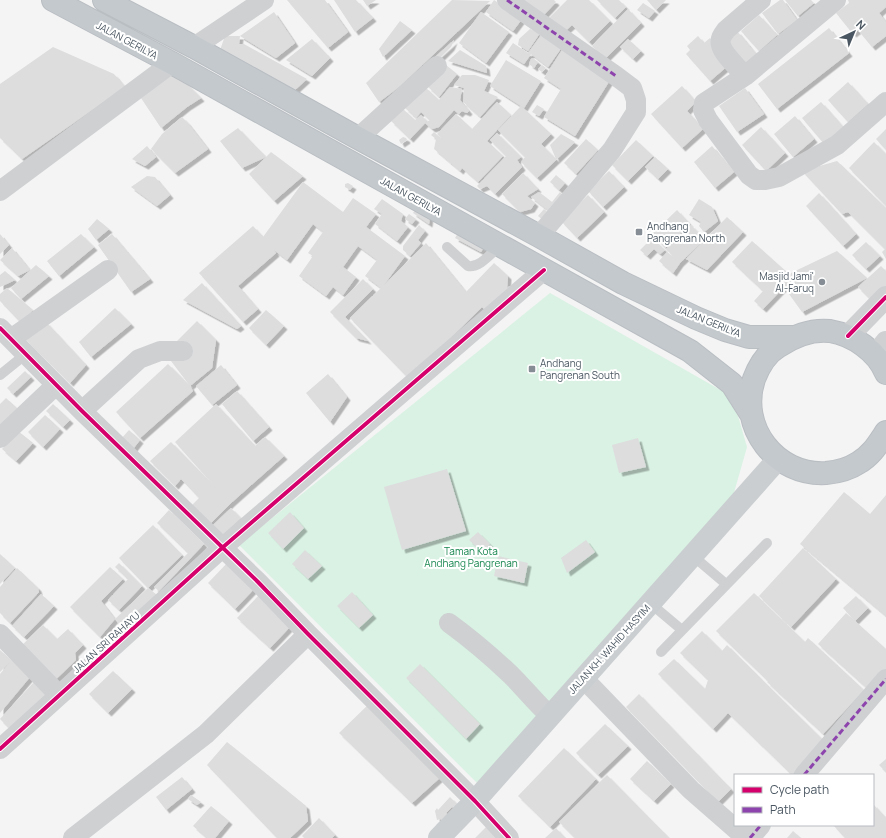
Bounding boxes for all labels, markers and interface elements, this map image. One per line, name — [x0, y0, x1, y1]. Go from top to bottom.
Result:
north arrow — [834, 12, 874, 52]
text: N — [853, 16, 869, 33]
street label: JALAN GERILYA — [94, 18, 161, 62]
street label: JALAN GERILYA — [378, 173, 445, 219]
place label: Andhang Pangrenan North — [647, 219, 725, 245]
marker: Andhang Pangrenan North — [634, 227, 644, 237]
place label: Masjid Jami' Al-Faruq — [759, 269, 814, 295]
marker: Masjid Jami' Al-Faruq — [817, 277, 827, 287]
street label: JALAN GERILYA — [675, 302, 744, 340]
place label: Andhang Pangrenan South — [540, 356, 620, 382]
marker: Andhang Pangrenan South — [527, 364, 537, 374]
park label: Taman Kota Andhang Pangrenan — [424, 544, 518, 570]
street label: JALAN KH. WAHID HASYIM — [565, 601, 653, 697]
street label: JALAN SRI RAHAYU — [69, 608, 143, 676]
legend — [734, 774, 874, 826]
text: Cycle path — [770, 781, 829, 798]
text: Path — [770, 801, 796, 818]

